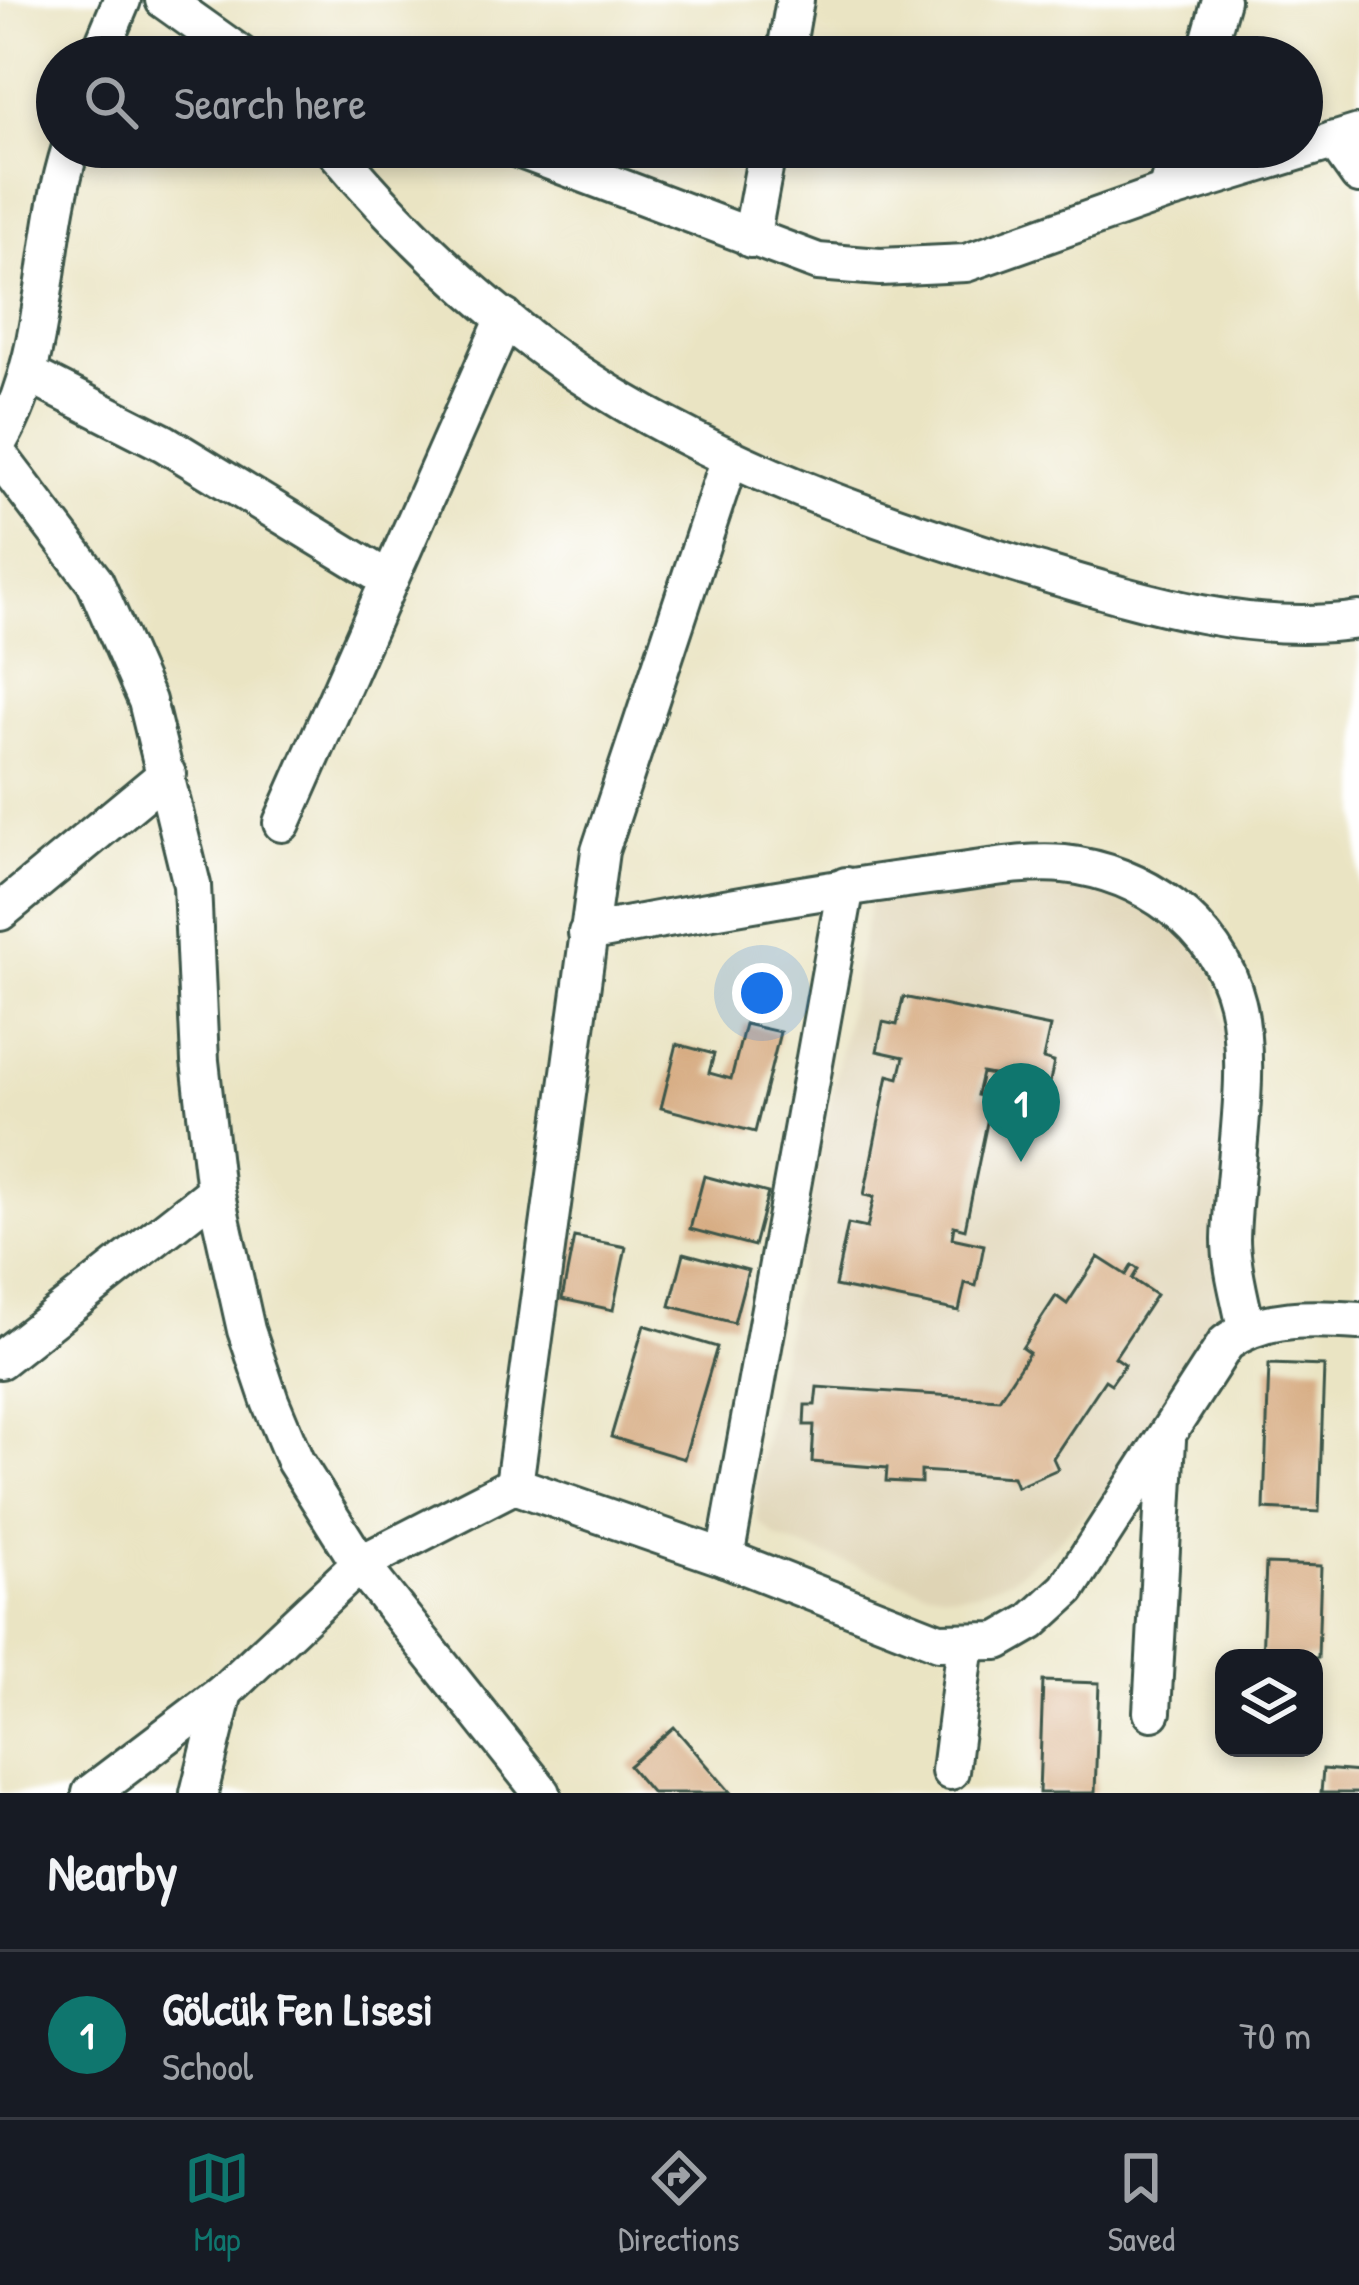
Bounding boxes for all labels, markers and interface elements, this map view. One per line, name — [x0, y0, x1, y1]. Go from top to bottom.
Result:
search box — [36, 36, 1323, 168]
icon: search — [78, 69, 144, 135]
text: Search here — [174, 72, 366, 133]
your location — [732, 963, 792, 1023]
pin: 1 — [982, 1063, 1060, 1162]
map controls — [1215, 1649, 1323, 1757]
button: layers — [1215, 1649, 1323, 1757]
text: Nearby — [48, 1837, 178, 1906]
text: Gölcük Fen Lisesi — [162, 1978, 433, 2039]
text: 1 — [80, 2008, 94, 2061]
text: 70 m — [1239, 2008, 1311, 2061]
text: School — [162, 2039, 253, 2092]
tab: Map — [184, 2145, 250, 2261]
tab: Directions — [618, 2145, 740, 2261]
tab: Saved — [1108, 2145, 1175, 2261]

